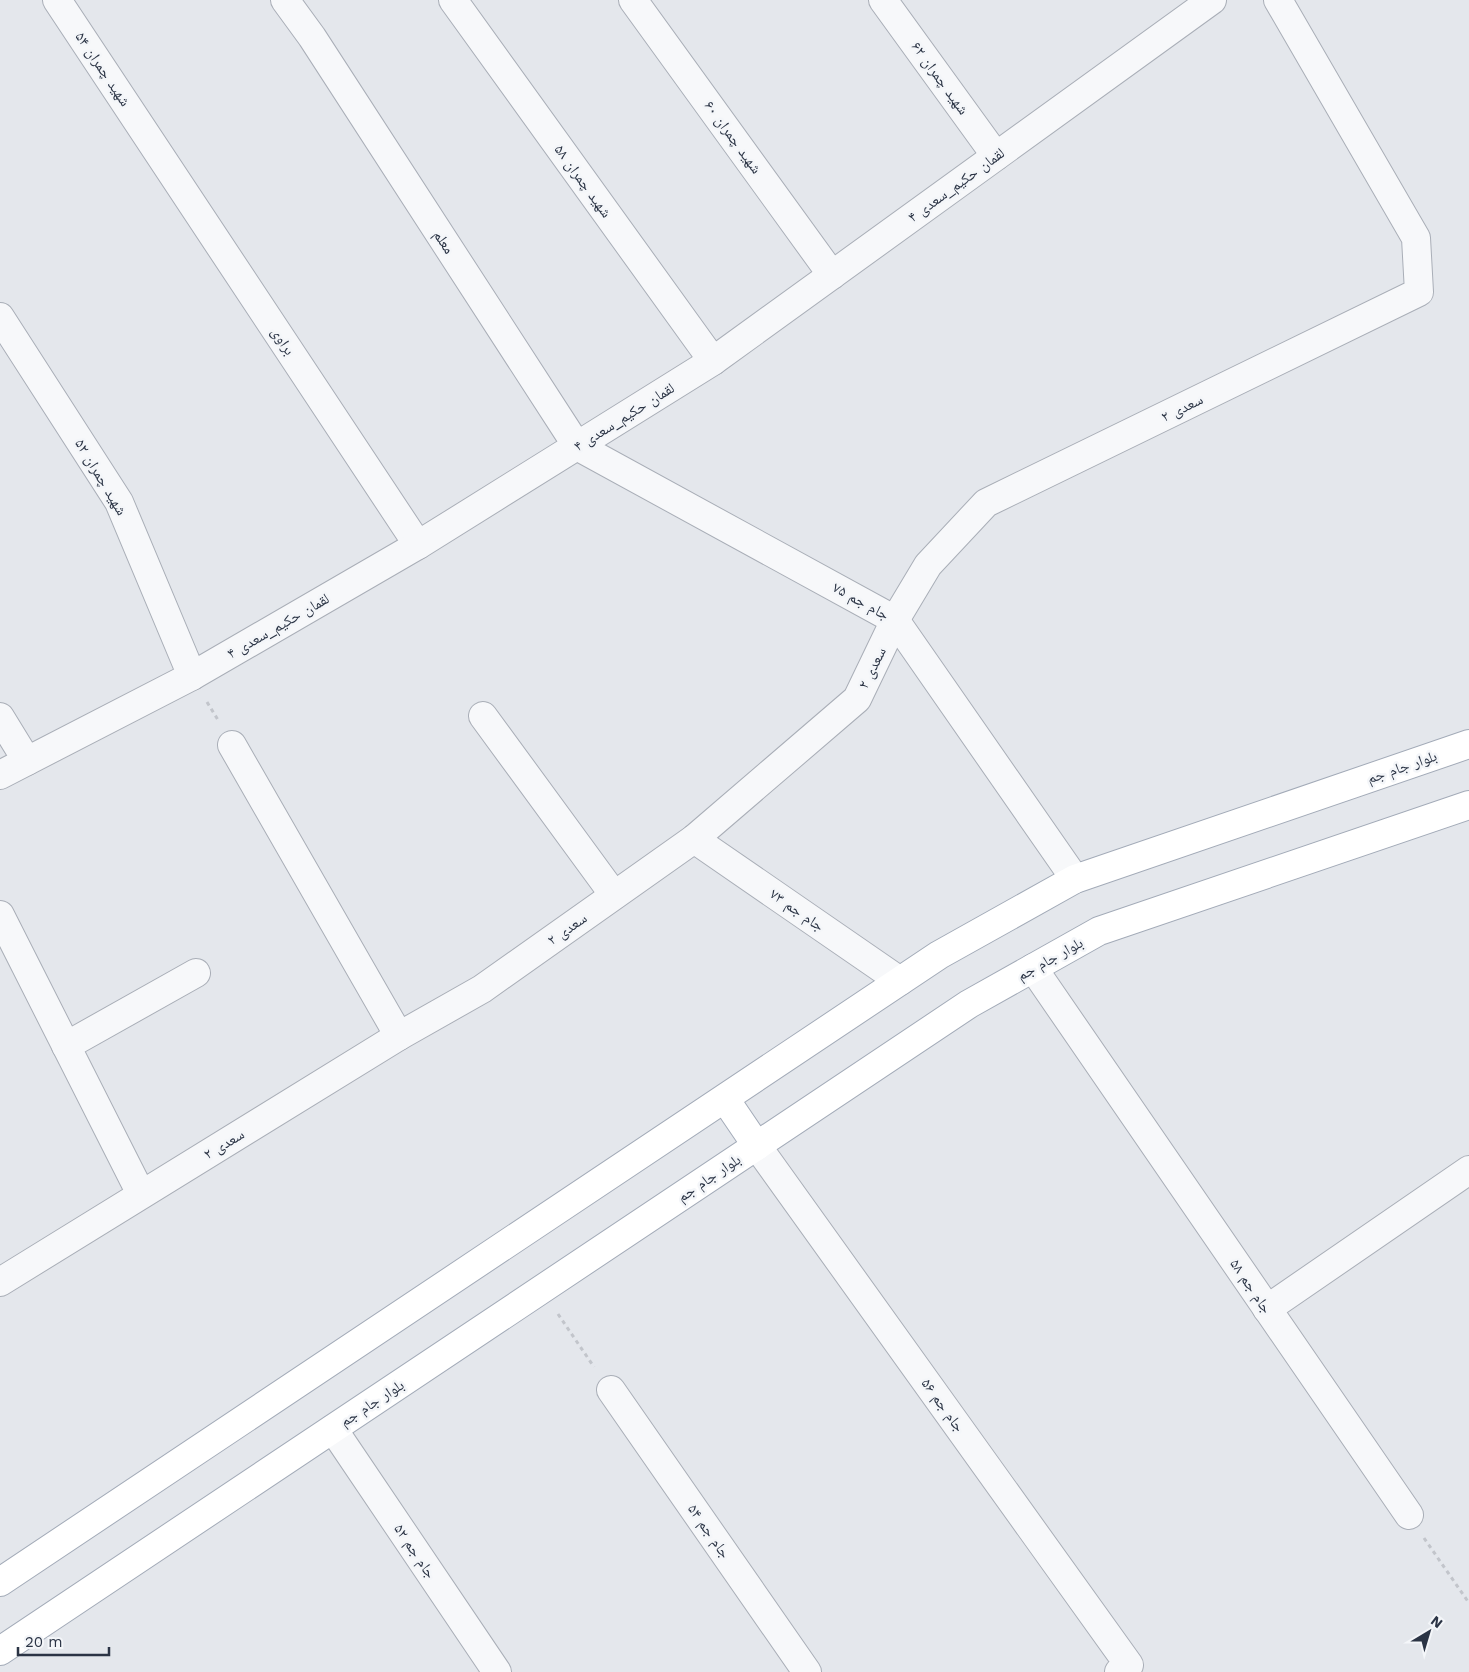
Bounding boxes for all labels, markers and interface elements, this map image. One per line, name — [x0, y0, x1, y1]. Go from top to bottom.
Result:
street label: شهید چمران ۵۴ — [71, 28, 135, 110]
street label: شهید چمران ۶۲ — [907, 38, 973, 119]
street label: شهید چمران ۶۰ — [700, 97, 766, 178]
street label: شهید چمران ۵۸ — [550, 141, 616, 222]
street label: لقمان حکیم_سعدی ۴ — [904, 144, 1008, 227]
street label: معلم — [429, 227, 458, 258]
street label: براوی — [266, 323, 299, 359]
street label: لقمان حکیم_سعدی ۴ — [570, 379, 678, 456]
street label: سعدی ۲ — [1158, 390, 1206, 427]
street label: شهید چمران ۵۲ — [70, 436, 131, 519]
street label: جام جم ۷۵ — [829, 578, 893, 625]
street label: لقمان حکیم_سعدی ۴ — [224, 589, 333, 663]
street label: سعدی ۲ — [854, 644, 891, 692]
street label: بلوار جام جم — [1365, 747, 1440, 788]
street label: جام جم ۷۳ — [766, 885, 828, 936]
street label: سعدی ۲ — [544, 909, 591, 950]
street label: بلوار جام جم — [1014, 934, 1087, 985]
street label: سعدی ۲ — [200, 1125, 248, 1164]
street label: بلوار جام جم — [674, 1150, 745, 1207]
street label: جام جم ۵۸ — [1225, 1255, 1276, 1318]
street label: جام جم ۵۶ — [917, 1375, 969, 1436]
street label: بلوار جام جم — [337, 1376, 408, 1431]
street label: جام جم ۵۴ — [683, 1501, 734, 1562]
street label: جام جم ۵۲ — [389, 1520, 440, 1583]
north arrow — [1404, 1607, 1454, 1657]
text: N — [1428, 1612, 1446, 1631]
scale bar — [18, 1624, 109, 1656]
text: 20 m — [25, 1633, 63, 1651]

